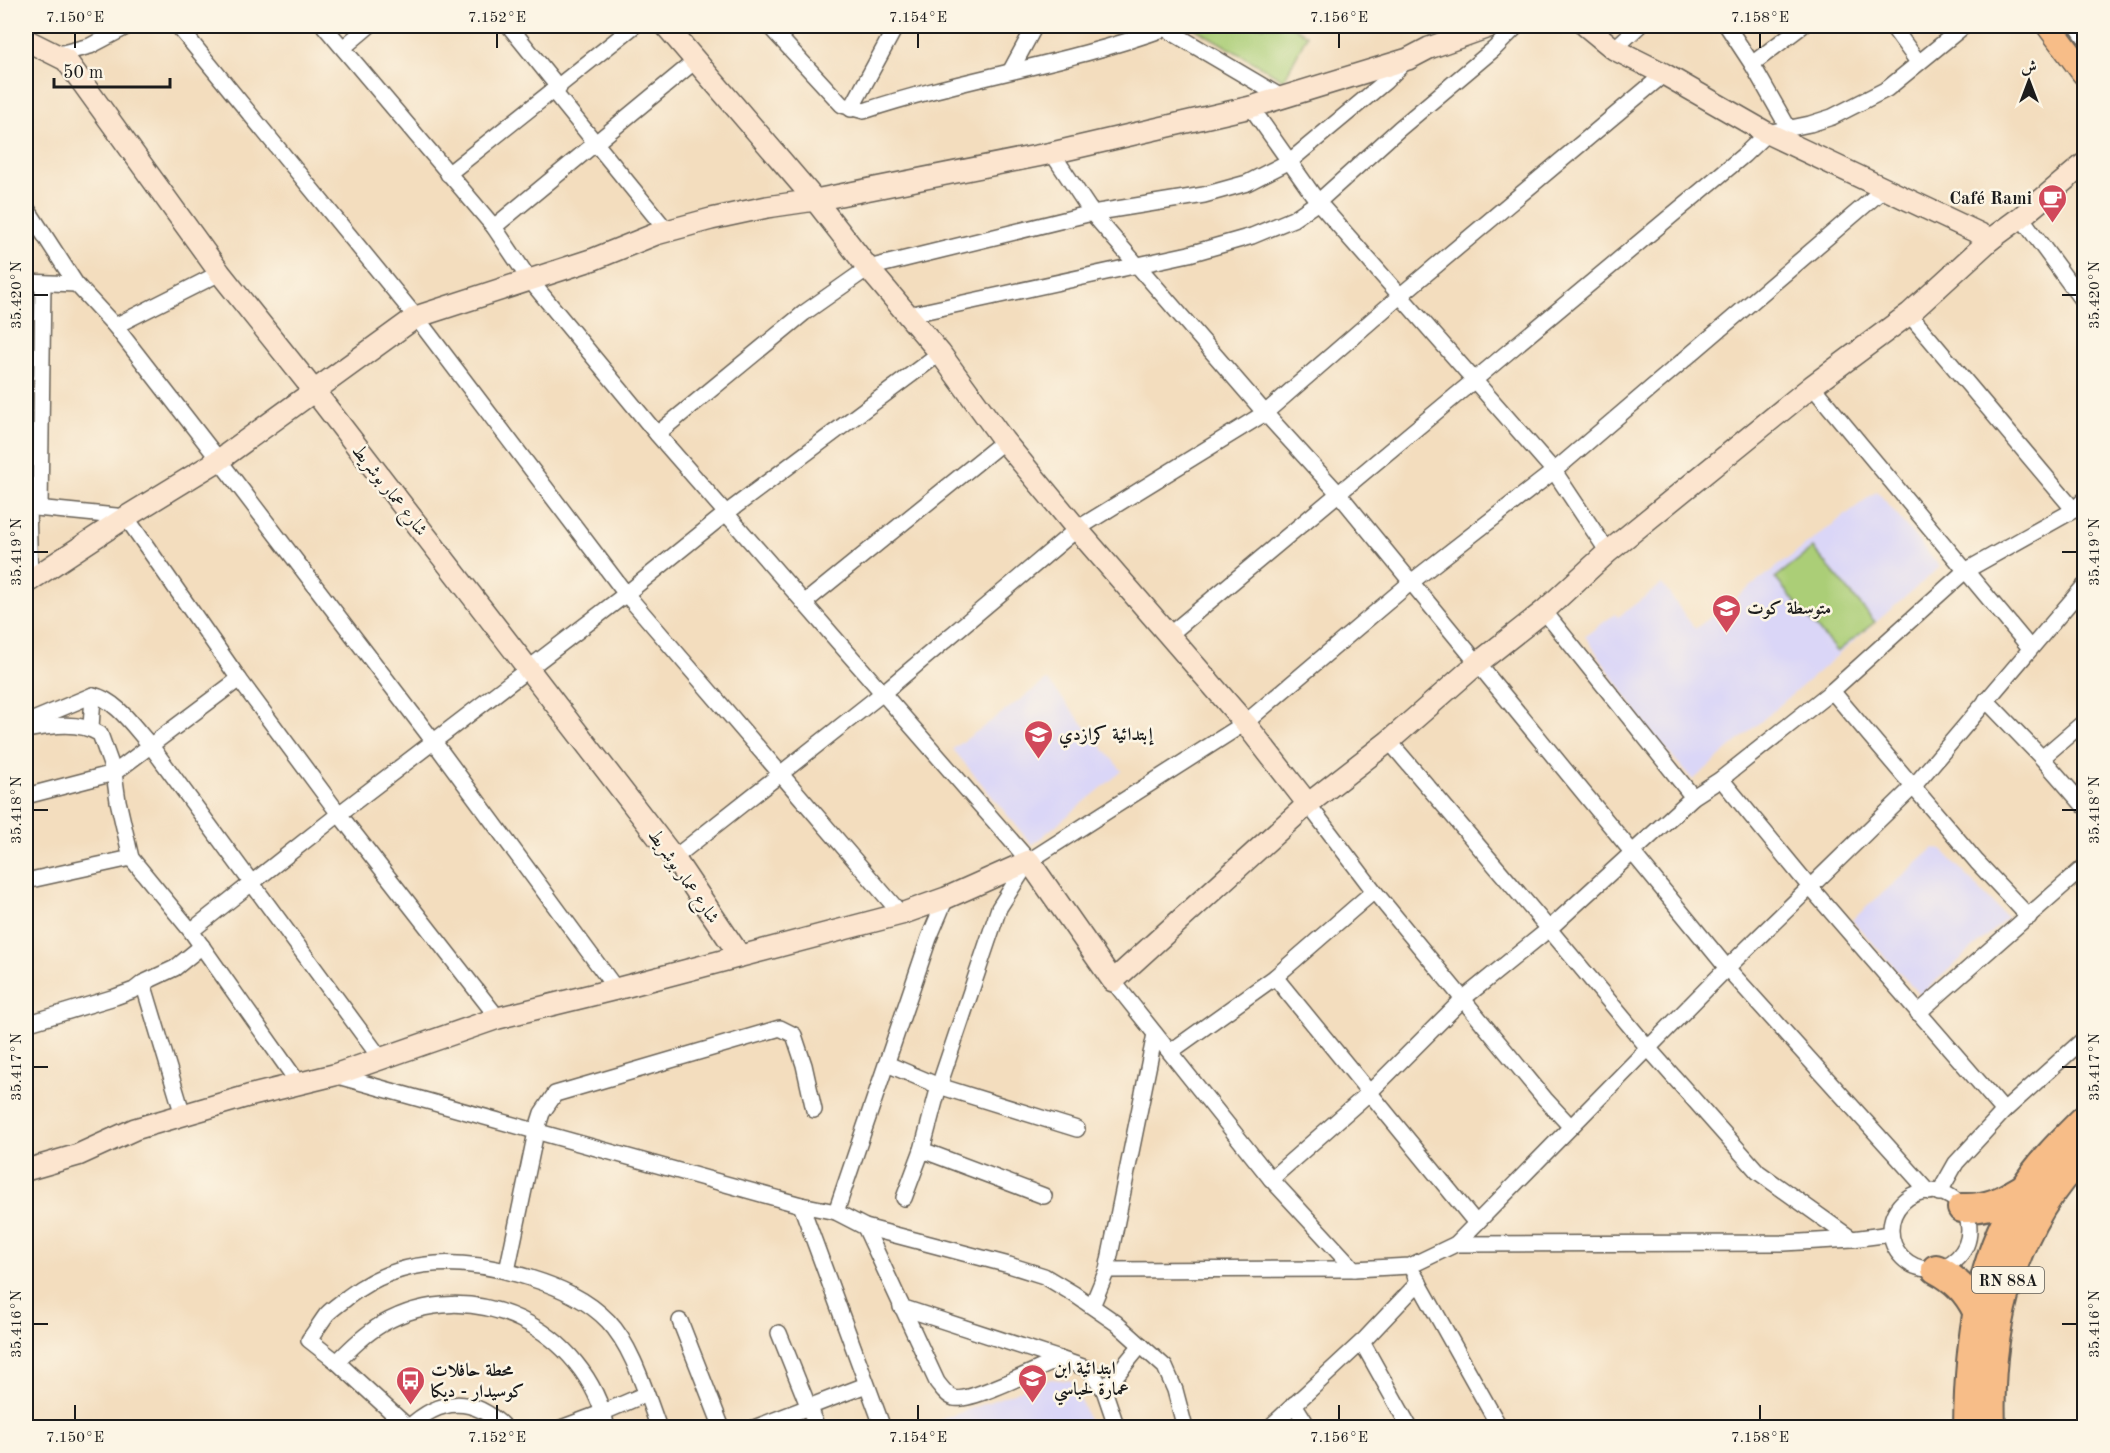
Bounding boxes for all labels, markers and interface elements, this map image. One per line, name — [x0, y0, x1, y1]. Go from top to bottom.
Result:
text: 7.150°E — [46, 11, 104, 26]
text: 7.152°E — [468, 11, 526, 26]
text: 7.154°E — [889, 11, 947, 26]
text: 7.156°E — [1310, 11, 1368, 26]
text: 7.158°E — [1731, 11, 1789, 26]
scale bar — [54, 51, 170, 89]
north arrow — [1999, 51, 2059, 111]
text: ش — [2021, 60, 2037, 76]
text: 50 m — [63, 64, 103, 82]
cafe icon: Café Rami — [2037, 182, 2069, 224]
place label: Café Rami — [1949, 190, 2032, 208]
text: 35.420°N — [10, 261, 25, 329]
text: 35.420°N — [2088, 261, 2103, 329]
street label: شارع عمار بوشريط — [344, 442, 430, 543]
text: 35.419°N — [10, 518, 25, 586]
text: 35.419°N — [2088, 518, 2103, 586]
school or university icon: متوسطة كوت — [1710, 592, 1742, 634]
place label: متوسطة كوت — [1747, 600, 1831, 619]
school or university icon: إبتدائية كرازدي — [1022, 718, 1054, 760]
place label: إبتدائية كرازدي — [1059, 724, 1155, 749]
text: 35.418°N — [10, 776, 25, 844]
text: 35.418°N — [2088, 776, 2103, 844]
street label: شارع عمار بوشريط — [640, 826, 722, 930]
text: 35.417°N — [10, 1033, 25, 1101]
text: 35.417°N — [2088, 1033, 2103, 1101]
road number: RN 88A — [1972, 1267, 2044, 1293]
text: 35.416°N — [10, 1290, 25, 1358]
text: 35.416°N — [2088, 1290, 2103, 1358]
place label: ابتدائية ابن عمارة لحباسي — [1054, 1360, 1129, 1406]
place label: محطة حافلات كوسيدار - ديكا — [431, 1362, 524, 1402]
school or university icon: ابتدائية ابن عمارة لحباسي — [1017, 1362, 1049, 1404]
bus stop icon: محطة حافلات كوسيدار - ديكا — [394, 1364, 426, 1406]
text: 7.150°E — [46, 1431, 104, 1446]
text: 7.152°E — [468, 1431, 526, 1446]
text: 7.154°E — [889, 1431, 947, 1446]
text: 7.156°E — [1310, 1431, 1368, 1446]
text: 7.158°E — [1731, 1431, 1789, 1446]

